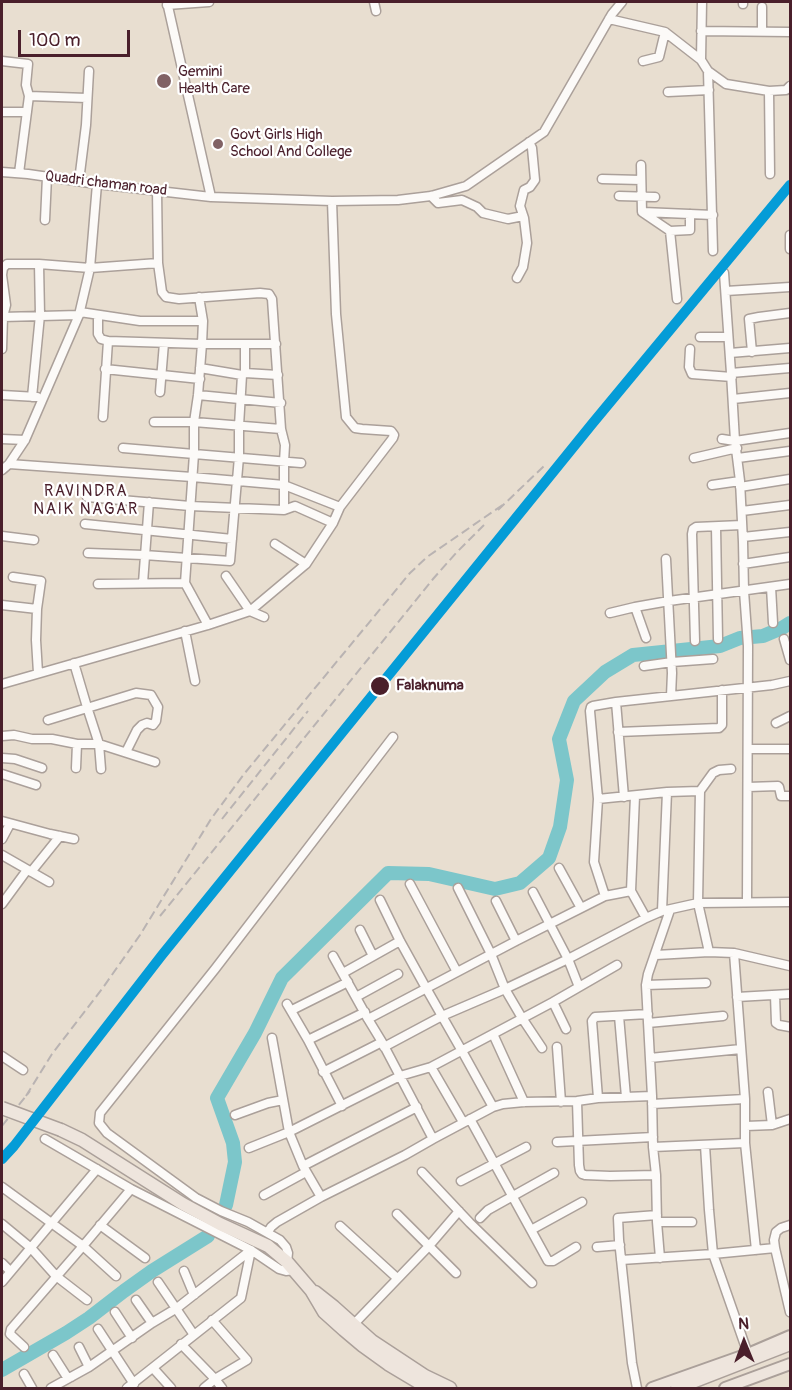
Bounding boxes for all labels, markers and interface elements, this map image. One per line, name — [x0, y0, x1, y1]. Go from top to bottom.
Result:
scale bar — [21, 18, 134, 56]
text: 100 m — [29, 29, 81, 52]
place label: Gemini Health Care — [178, 63, 250, 98]
marker: Gemini Health Care — [155, 72, 173, 90]
place label: Govt Girls High School And College — [230, 126, 352, 161]
marker: Govt Girls High School And College — [211, 137, 225, 151]
street label: Quadri chaman road — [44, 168, 168, 200]
district label: RAVINDRA NAIK NAGAR — [33, 482, 139, 520]
marker: Falaknuma — [369, 675, 391, 697]
place label: Falaknuma — [396, 677, 464, 695]
north arrow — [714, 1312, 774, 1372]
text: N — [738, 1314, 749, 1334]

